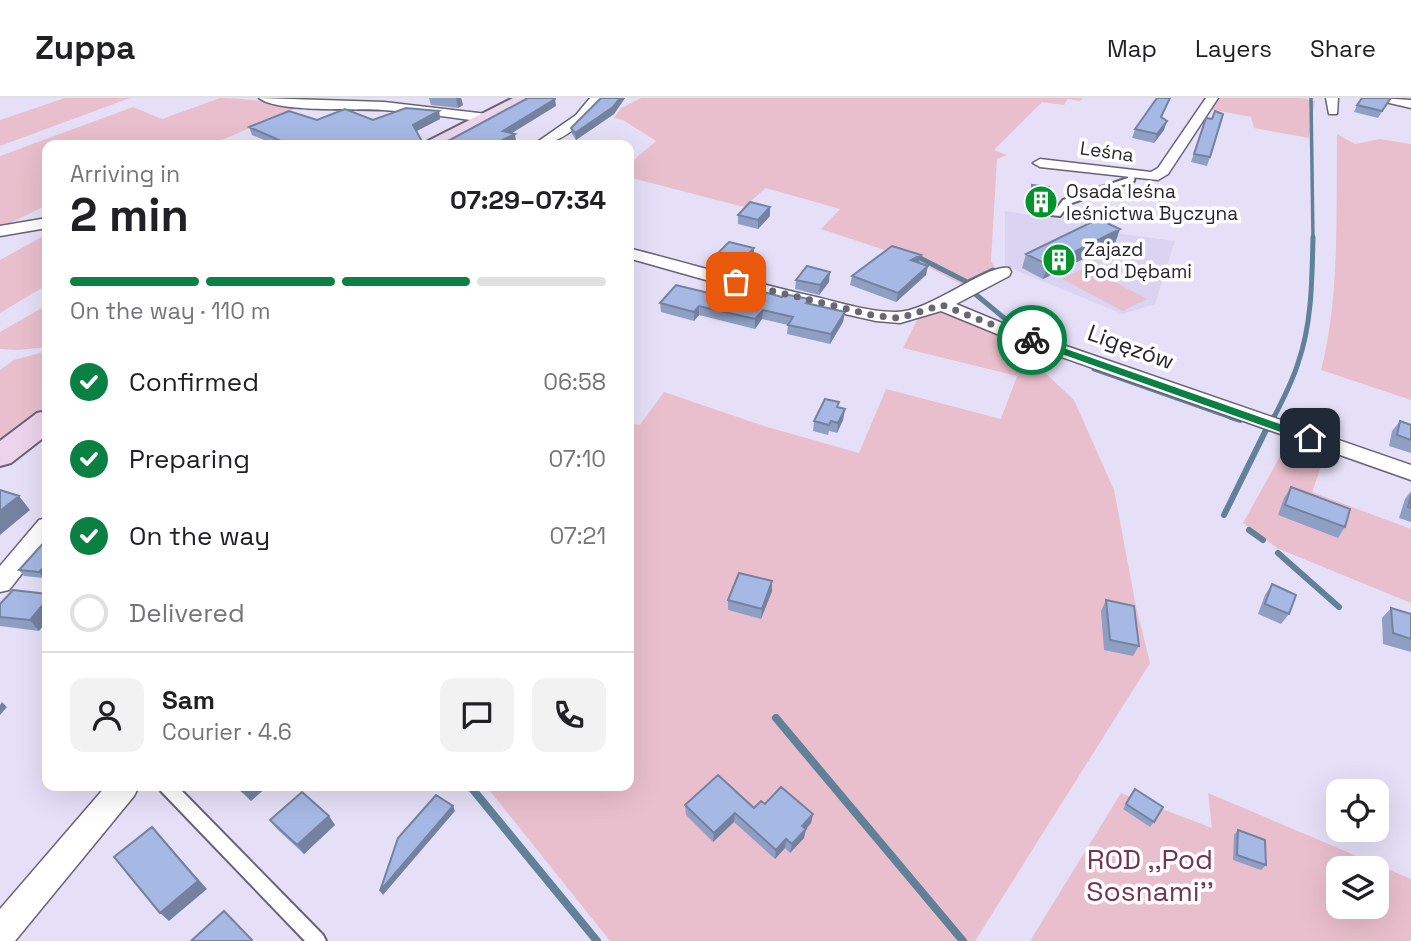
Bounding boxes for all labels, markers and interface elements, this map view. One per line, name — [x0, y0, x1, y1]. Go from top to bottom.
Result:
text: Zuppa — [35, 27, 135, 69]
text: Map — [1107, 33, 1157, 64]
text: Layers — [1195, 33, 1272, 64]
text: Share — [1310, 33, 1376, 64]
street label: Leśna — [1078, 135, 1136, 168]
text: Arriving in — [70, 159, 180, 189]
place label: Osada leśna leśnictwa Byczyna — [1066, 179, 1238, 226]
text: 07:29–07:34 — [450, 183, 606, 217]
building icon: Osada leśna leśnictwa Byczyna — [1022, 183, 1060, 221]
text: 2 min — [70, 186, 189, 244]
place label: Zajazd Pod Dębami — [1084, 237, 1192, 284]
building icon: Zajazd Pod Dębami — [1040, 241, 1078, 279]
pin — [706, 252, 766, 312]
icon: bag — [717, 263, 755, 301]
text: On the way · 110 m — [70, 296, 271, 326]
courier — [997, 305, 1067, 375]
street label: Ligęzów — [1084, 317, 1178, 377]
icon: bike — [1013, 321, 1051, 359]
icon: check — [70, 363, 108, 401]
text: Confirmed — [129, 365, 259, 399]
text: 06:58 — [543, 367, 606, 397]
pin — [1280, 408, 1340, 468]
icon: home — [1291, 419, 1329, 457]
icon: check — [70, 440, 108, 478]
text: Preparing — [129, 442, 250, 476]
text: 07:10 — [549, 444, 606, 474]
icon: check — [70, 517, 108, 555]
text: On the way — [129, 519, 270, 553]
text: 07:21 — [549, 521, 606, 551]
text: Delivered — [129, 596, 245, 630]
button: person — [70, 678, 144, 752]
button: chat — [440, 678, 514, 752]
button: phone — [532, 678, 606, 752]
text: Sam — [162, 683, 215, 717]
text: Courier · 4.6 — [162, 717, 292, 747]
map controls — [1326, 779, 1389, 919]
button: locate — [1326, 779, 1389, 842]
park label: ROD ,,Pod Sosnami'' — [1086, 841, 1214, 909]
button: layers — [1326, 856, 1389, 919]

